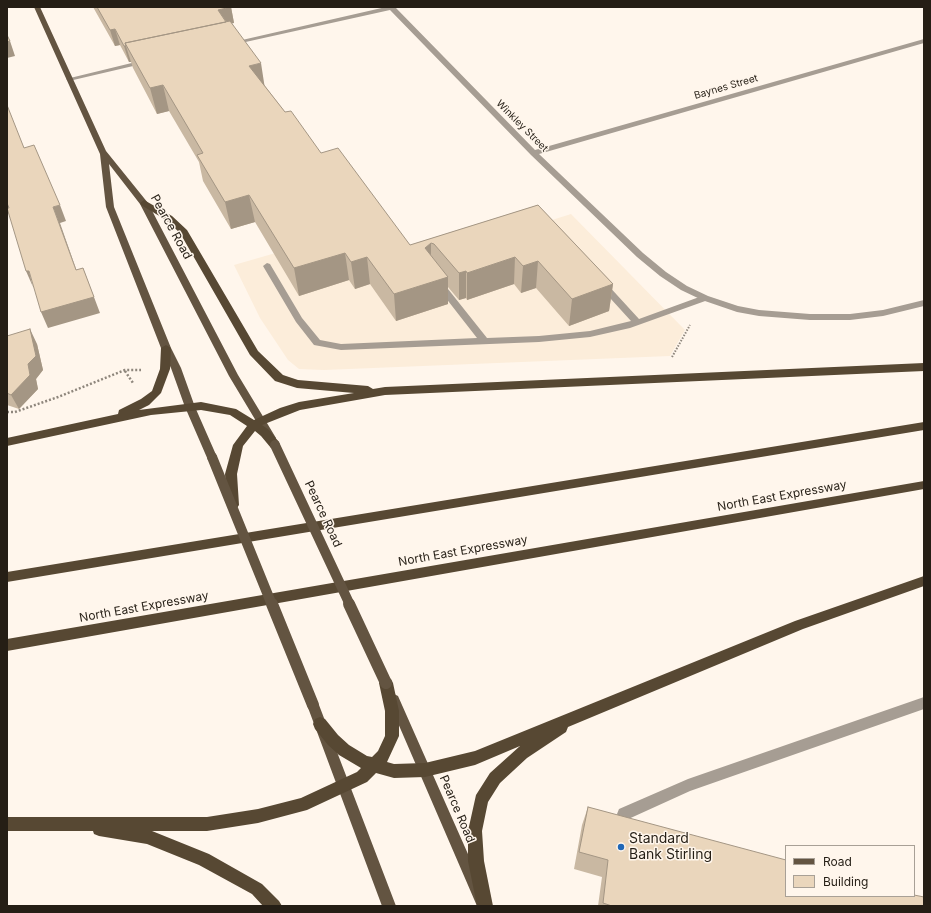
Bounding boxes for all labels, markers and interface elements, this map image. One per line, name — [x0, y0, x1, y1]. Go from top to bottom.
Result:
street label: Baynes Street — [693, 72, 759, 102]
street label: Winkley Street — [494, 98, 550, 154]
street label: Pearce Road — [147, 192, 195, 262]
street label: Pearce Road — [301, 478, 345, 550]
street label: North East Expressway — [716, 478, 848, 514]
street label: North East Expressway — [397, 533, 529, 569]
street label: North East Expressway — [78, 589, 210, 625]
street label: Pearce Road — [436, 773, 478, 845]
place label: Standard Bank Stirling — [629, 831, 712, 864]
marker: Standard Bank Stirling — [616, 842, 626, 852]
legend — [785, 845, 915, 897]
text: Road — [823, 854, 852, 869]
text: Building — [823, 874, 868, 889]

